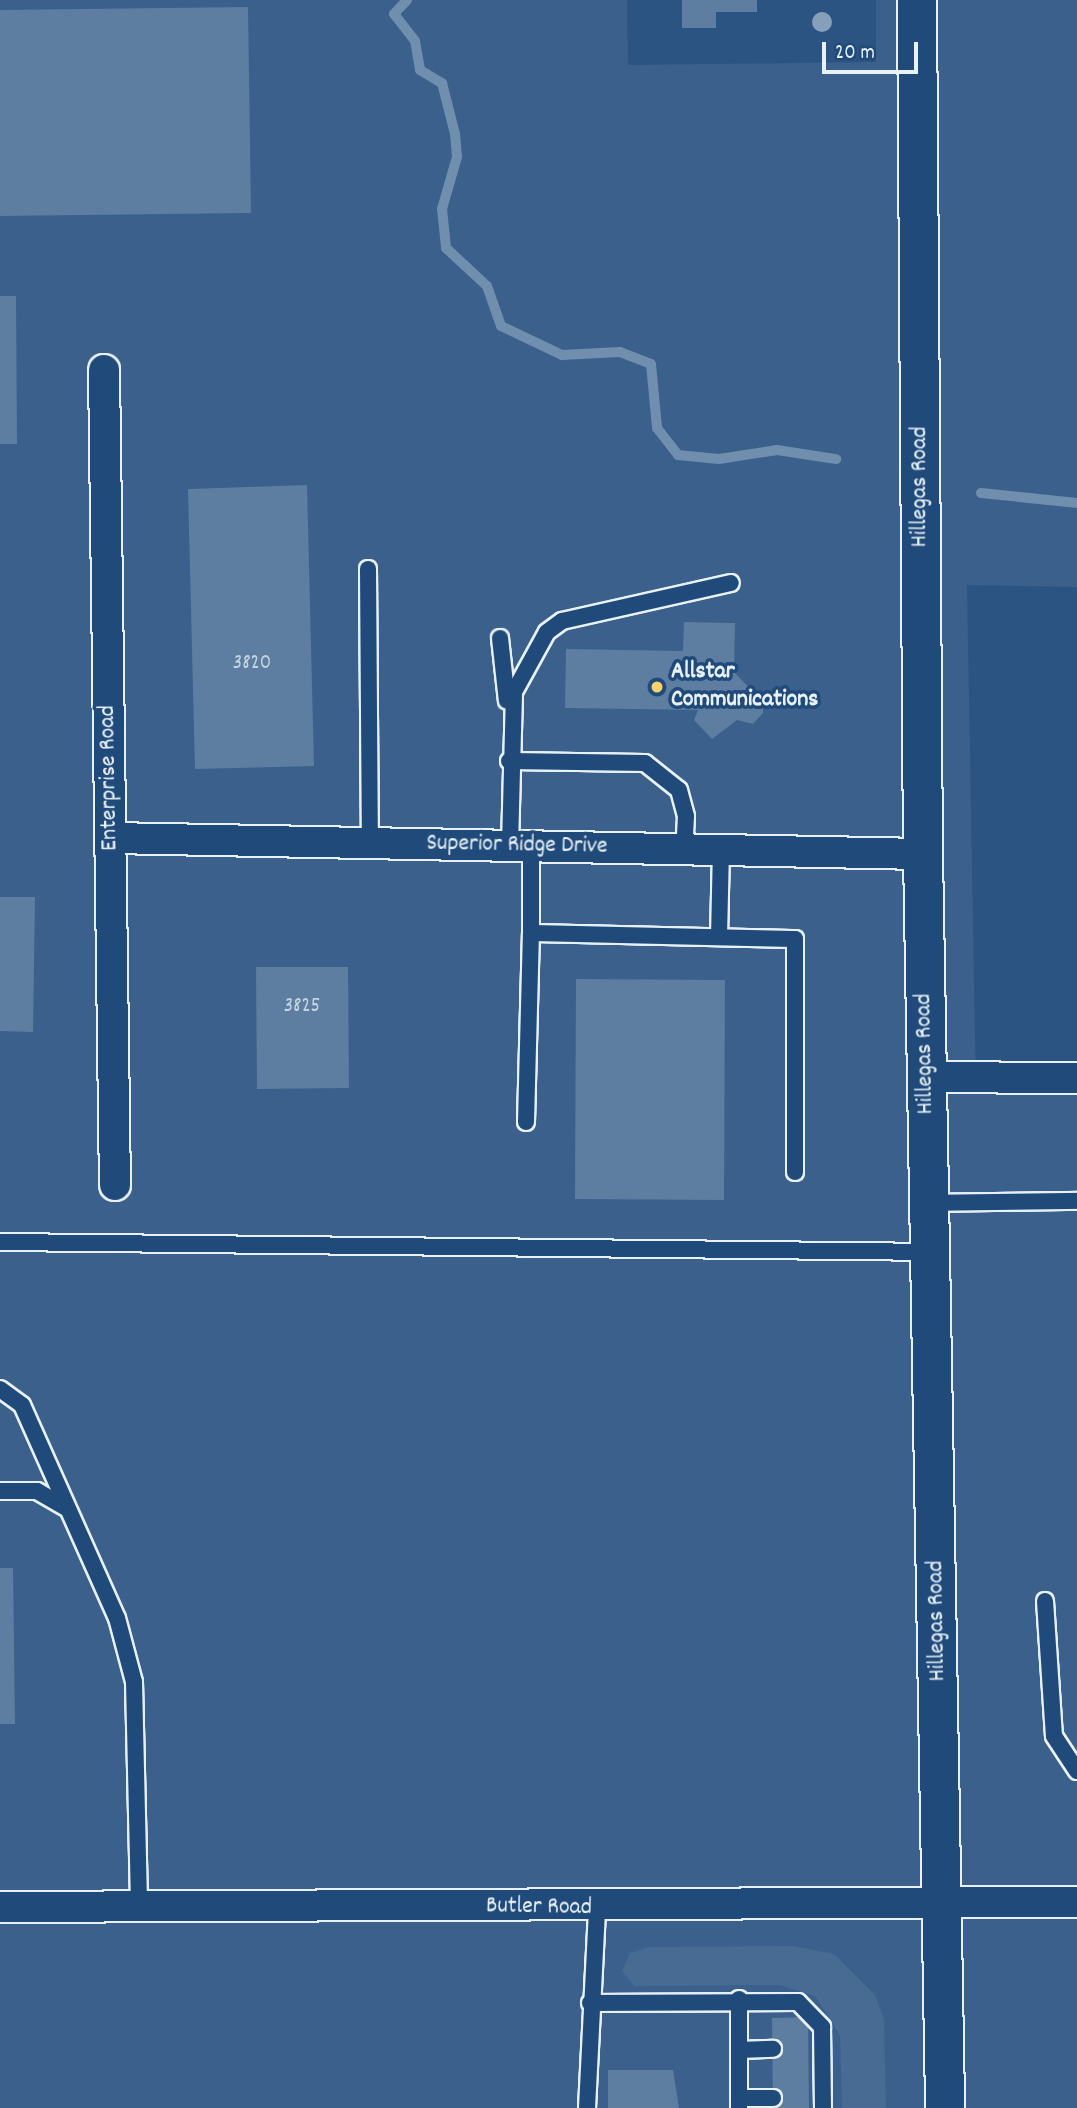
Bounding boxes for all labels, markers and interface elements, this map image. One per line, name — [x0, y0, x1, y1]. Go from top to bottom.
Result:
scale bar — [825, 28, 921, 72]
text: 20 m — [835, 39, 875, 69]
street label: Hillegas Road — [907, 427, 935, 547]
house number: 3820 — [233, 651, 271, 677]
place label: Allstar Communications — [671, 659, 818, 715]
marker: Allstar Communications — [649, 679, 665, 695]
street label: Enterprise Road — [94, 705, 126, 851]
street label: Superior Ridge Drive — [426, 830, 608, 862]
street label: Hillegas Road — [911, 993, 941, 1115]
house number: 3825 — [284, 994, 320, 1020]
street label: Hillegas Road — [923, 1560, 953, 1682]
street label: Butler Road — [486, 1893, 592, 1923]

